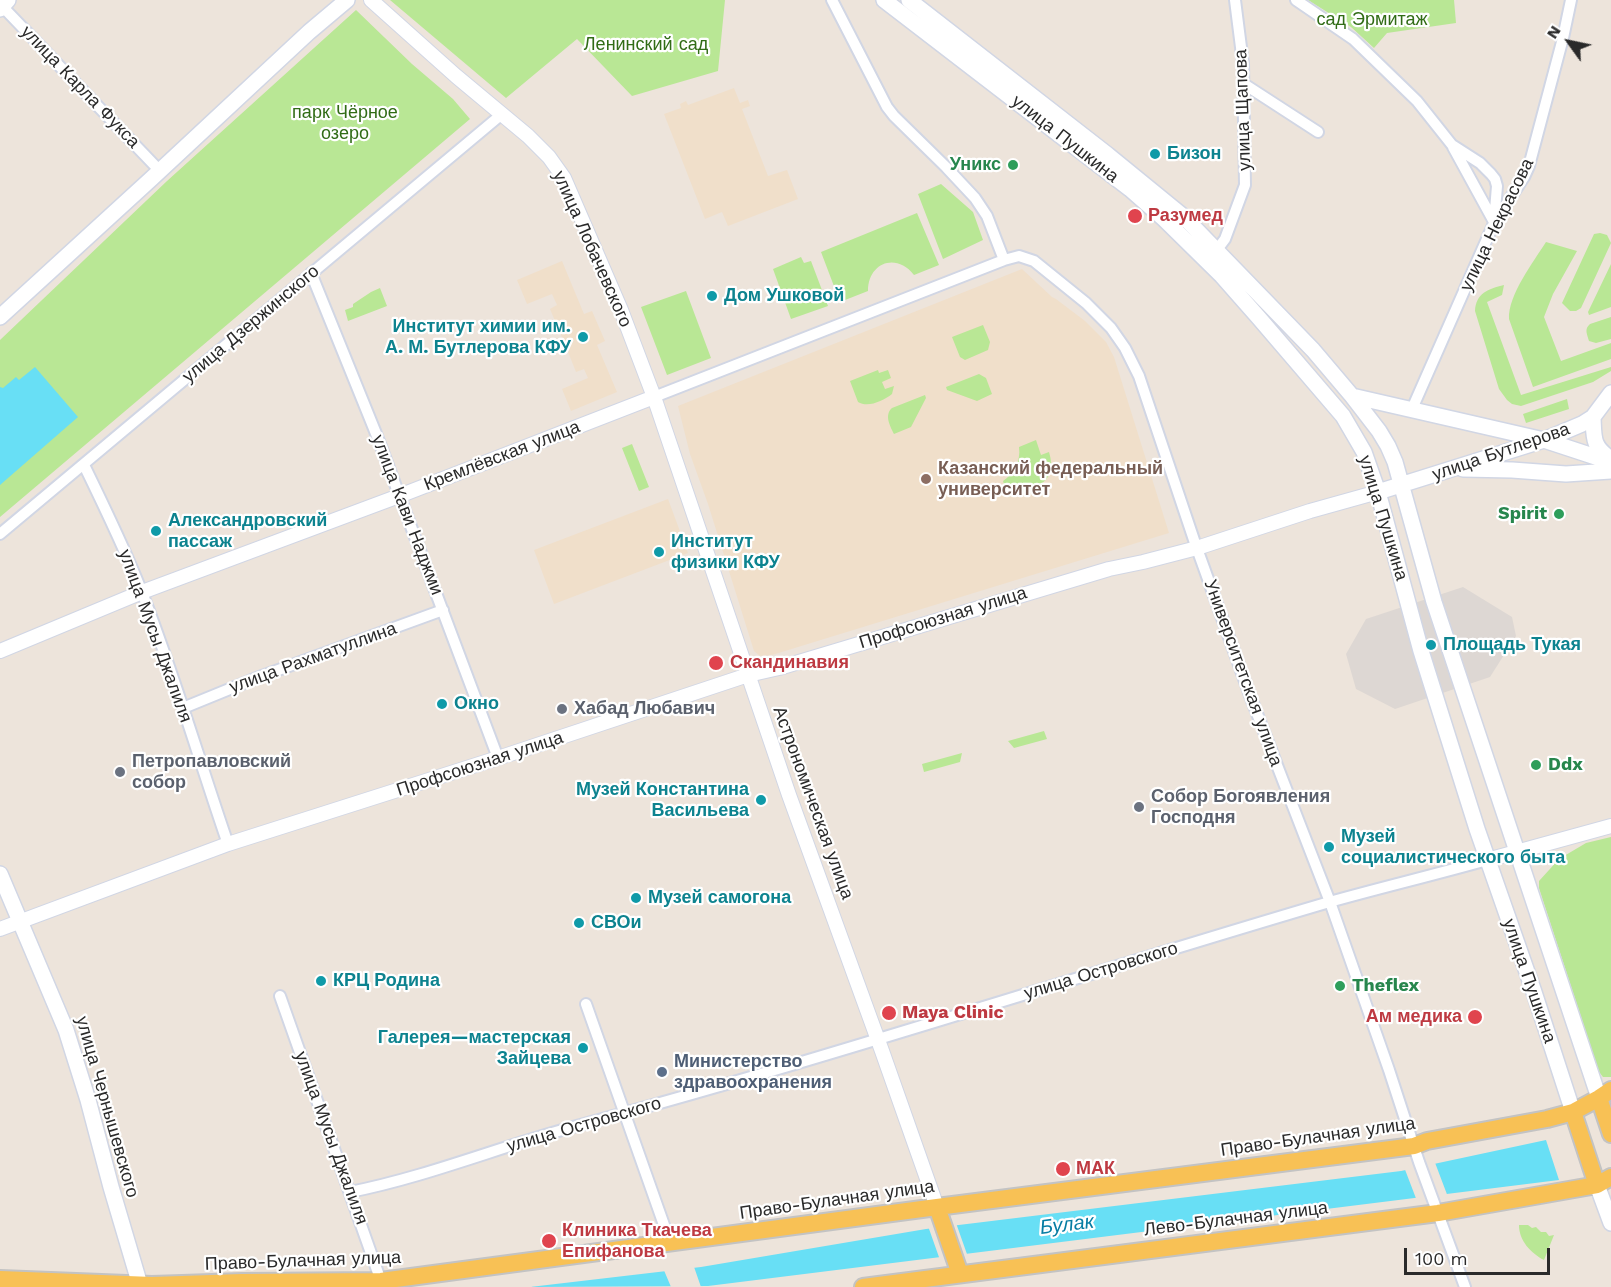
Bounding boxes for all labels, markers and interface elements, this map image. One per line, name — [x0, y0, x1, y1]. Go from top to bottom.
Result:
park label: сад Эрмитаж — [1316, 9, 1428, 31]
north arrow — [1539, 12, 1599, 72]
street label: улица Карла Фукса — [16, 21, 144, 153]
text: N — [1542, 22, 1565, 42]
park label: Ленинский сад — [584, 34, 708, 56]
street label: улица Щапова — [1230, 49, 1256, 171]
street label: улица Пушкина — [1007, 91, 1123, 187]
park label: парк Чёрное озеро — [292, 102, 398, 144]
place label: Бизон — [1167, 143, 1221, 165]
marker: Бизон — [1148, 147, 1162, 161]
place label: Уникс — [950, 154, 1001, 176]
street label: улица Некрасова — [1455, 155, 1539, 295]
marker: Уникс — [1006, 158, 1020, 172]
street label: улица Лобачевского — [548, 167, 636, 331]
place label: Разумед — [1148, 205, 1223, 227]
marker: Разумед — [1126, 207, 1144, 225]
street label: улица Дзержинского — [178, 261, 324, 387]
place label: Дом Ушковой — [724, 285, 844, 307]
marker: Дом Ушковой — [705, 289, 719, 303]
place label: Институт химии им. А. М. Бутлерова КФУ — [385, 316, 571, 358]
marker: Институт химии им. А. М. Бутлерова КФУ — [576, 330, 590, 344]
street label: Кремлёвская улица — [421, 416, 583, 496]
street label: улица Бутлерова — [1430, 418, 1572, 486]
street label: улица Кави Наджми — [366, 432, 448, 598]
street label: улица Пушкина — [1354, 453, 1412, 583]
place label: Казанский федеральный университет — [938, 458, 1163, 500]
marker: Казанский федеральный университет — [919, 472, 933, 486]
place label: Spirit — [1498, 503, 1547, 525]
marker: Spirit — [1552, 507, 1566, 521]
place label: Александровский пассаж — [168, 510, 327, 552]
marker: Александровский пассаж — [149, 524, 163, 538]
place label: Институт физики КФУ — [671, 531, 780, 574]
marker: Институт физики КФУ — [652, 545, 666, 559]
street label: улица Мусы Джалиля — [114, 546, 196, 726]
street label: Университетская улица — [1199, 577, 1287, 769]
street label: Профсоюзная улица — [857, 582, 1029, 654]
street label: улица Рахматуллина — [227, 618, 399, 698]
place label: Площадь Тукая — [1443, 634, 1581, 656]
marker: Площадь Тукая — [1424, 638, 1438, 652]
place label: Скандинавия — [730, 652, 849, 674]
marker: Скандинавия — [707, 654, 725, 672]
place label: Окно — [454, 693, 499, 715]
marker: Окно — [435, 697, 449, 711]
place label: Хабад Любавич — [574, 698, 715, 720]
marker: Хабад Любавич — [555, 702, 569, 716]
street label: Астрономическая улица — [768, 704, 858, 902]
street label: Профсоюзная улица — [394, 727, 566, 801]
place label: Петропавловский собор — [132, 751, 291, 794]
place label: Ddx — [1548, 754, 1583, 776]
marker: Ddx — [1529, 758, 1543, 772]
marker: Петропавловский собор — [113, 765, 127, 779]
place label: Музей Константина Васильева — [576, 779, 749, 822]
place label: Собор Богоявления Господня — [1151, 786, 1330, 828]
marker: Музей Константина Васильева — [754, 793, 768, 807]
marker: Собор Богоявления Господня — [1132, 800, 1146, 814]
place label: Музей социалистического быта — [1341, 826, 1565, 868]
marker: Музей социалистического быта — [1322, 840, 1336, 854]
place label: Музей самогона — [648, 887, 791, 909]
marker: Музей самогона — [629, 891, 643, 905]
place label: СВОи — [591, 912, 642, 934]
marker: СВОи — [572, 916, 586, 930]
street label: улица Пушкина — [1498, 916, 1560, 1046]
street label: улица Островского — [1022, 937, 1180, 1005]
place label: КРЦ Родина — [333, 970, 440, 992]
marker: КРЦ Родина — [314, 974, 328, 988]
place label: Theflex — [1352, 975, 1419, 997]
marker: Theflex — [1333, 979, 1347, 993]
place label: Maya Clinic — [902, 1002, 1004, 1024]
marker: Maya Clinic — [880, 1004, 898, 1022]
place label: Ам медика — [1366, 1006, 1462, 1028]
marker: Ам медика — [1466, 1008, 1484, 1026]
street label: улица Чернышевского — [71, 1014, 143, 1200]
place label: Галерея—мастерская Зайцева — [378, 1027, 571, 1070]
marker: Галерея—мастерская Зайцева — [576, 1041, 590, 1055]
street label: улица Мусы Джалиля — [290, 1048, 372, 1228]
place label: Министерство здравоохранения — [674, 1051, 832, 1094]
marker: Министерство здравоохранения — [655, 1065, 669, 1079]
street label: улица Островского — [504, 1093, 664, 1157]
street label: Право-Булачная улица — [1219, 1113, 1417, 1161]
place label: МАК — [1076, 1158, 1115, 1180]
marker: МАК — [1054, 1160, 1072, 1178]
street label: Право-Булачная улица — [738, 1176, 936, 1224]
street label: Лево-Булачная улица — [1143, 1197, 1329, 1241]
water label: Булак — [1039, 1210, 1095, 1240]
place label: Клиника Ткачева Епифанова — [562, 1220, 712, 1262]
marker: Клиника Ткачева Епифанова — [540, 1232, 558, 1250]
scale bar — [1407, 1236, 1552, 1274]
street label: Право-Булачная улица — [205, 1247, 401, 1275]
text: 100 m — [1415, 1248, 1468, 1269]

